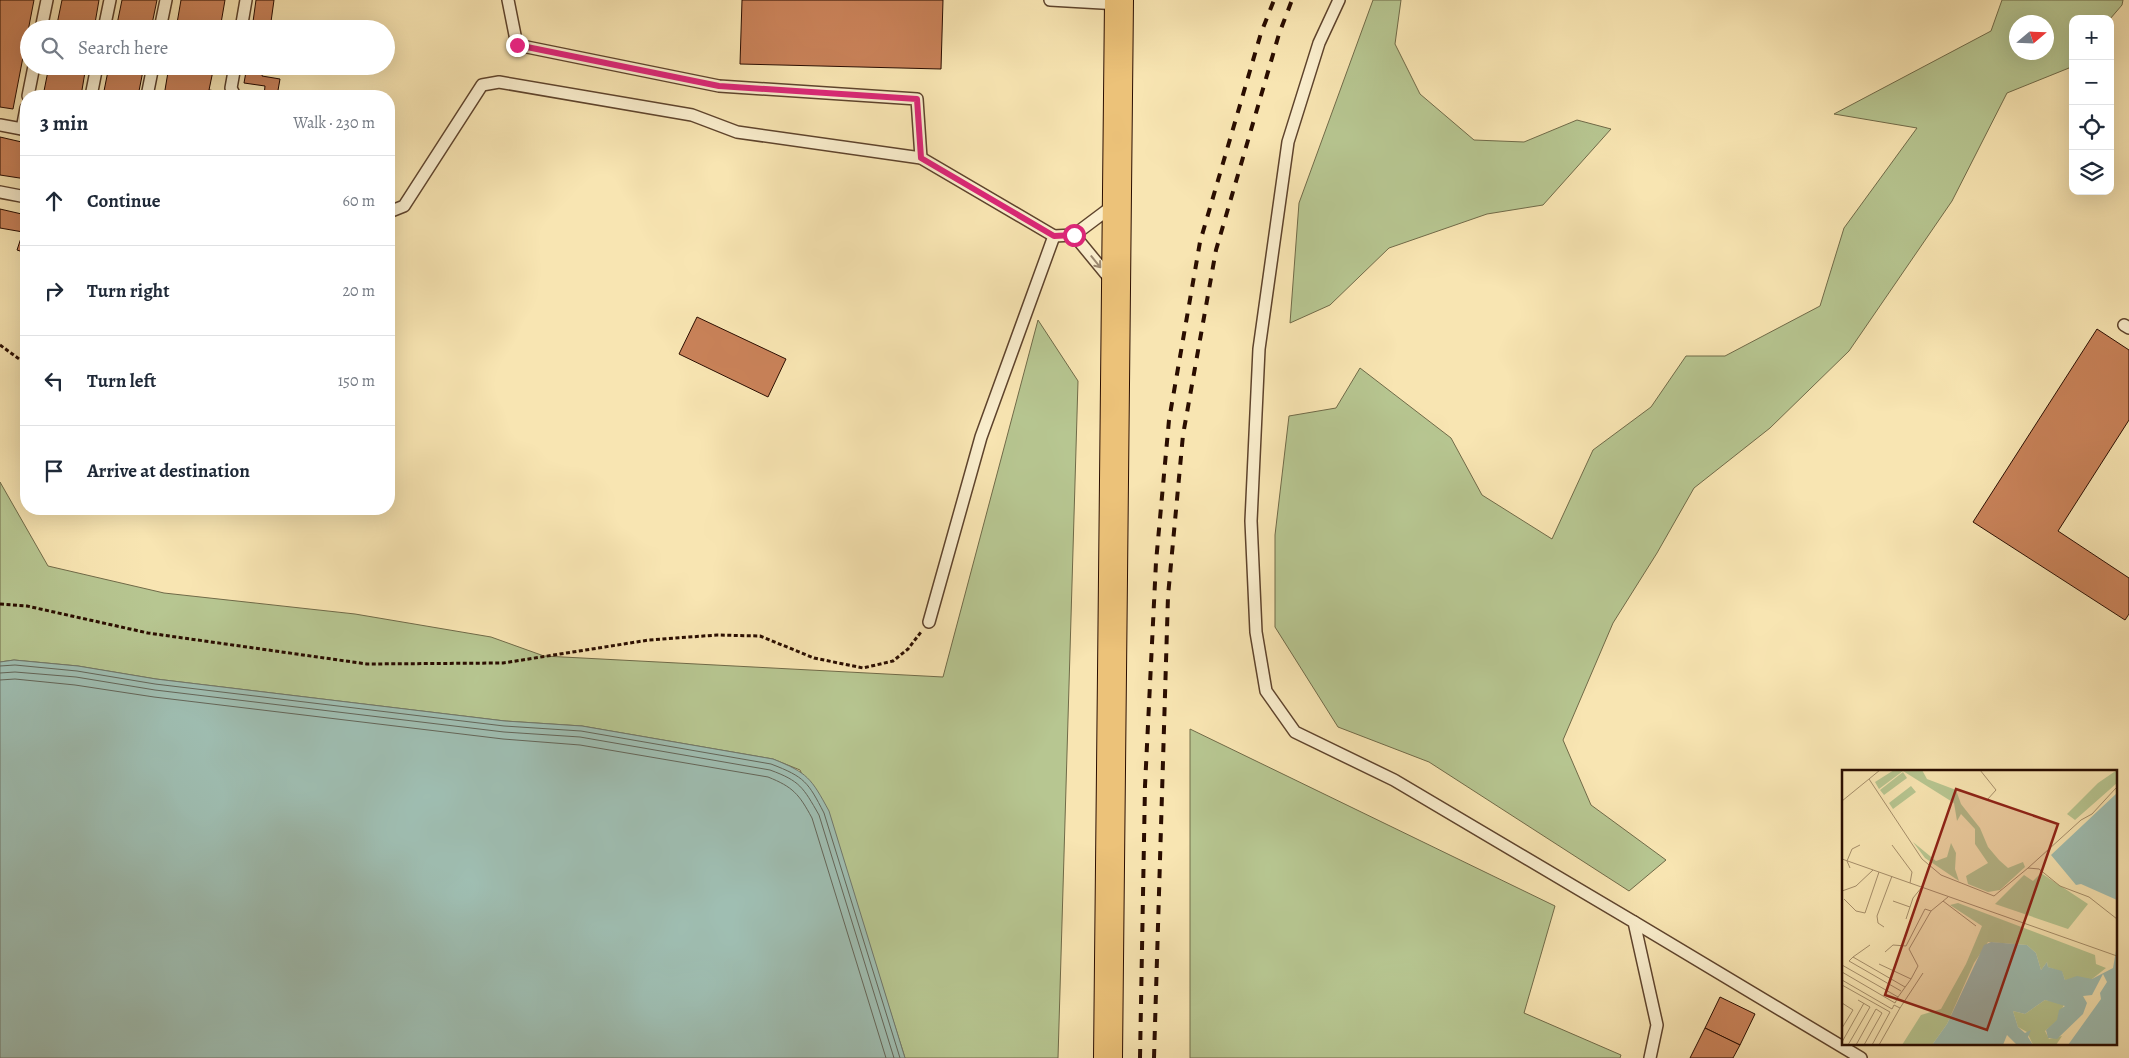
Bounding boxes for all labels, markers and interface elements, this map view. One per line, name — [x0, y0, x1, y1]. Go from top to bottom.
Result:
north arrow — [2009, 15, 2054, 60]
map controls — [2069, 15, 2114, 195]
button: + — [2069, 15, 2114, 60]
search box — [20, 20, 395, 75]
icon: search — [38, 34, 66, 62]
route end — [506, 34, 529, 57]
text: Search here — [78, 35, 168, 61]
button: − — [2069, 60, 2114, 105]
button: locate — [2069, 105, 2114, 150]
text: 3 min — [40, 109, 88, 137]
text: Walk · 230 m — [293, 112, 375, 134]
button: layers — [2069, 150, 2114, 195]
icon: ahead — [40, 187, 68, 215]
text: Continue — [87, 188, 161, 214]
text: 60 m — [343, 190, 375, 212]
route start — [1063, 224, 1086, 247]
one-way arrow — [1090, 255, 1101, 268]
icon: right — [40, 277, 68, 305]
text: Turn right — [87, 278, 169, 304]
text: 20 m — [342, 280, 375, 302]
icon: left — [40, 367, 68, 395]
text: Turn left — [87, 368, 156, 394]
text: 150 m — [338, 370, 375, 392]
icon: arrive — [40, 457, 68, 485]
text: Arrive at destination — [87, 458, 250, 484]
inset map — [1842, 770, 2116, 1046]

